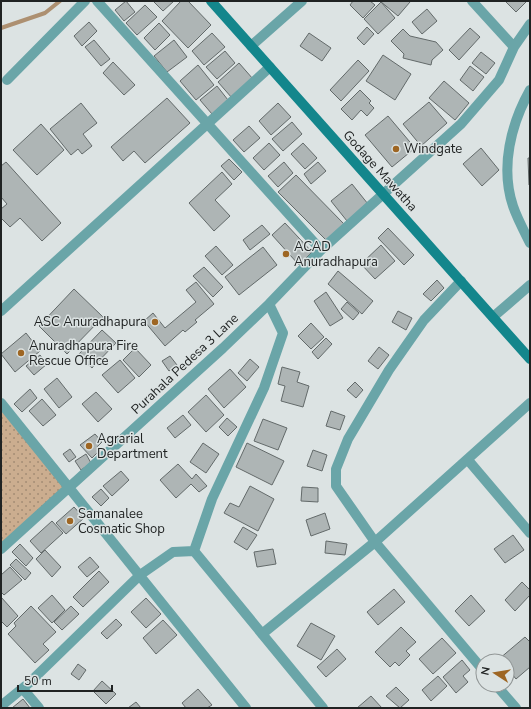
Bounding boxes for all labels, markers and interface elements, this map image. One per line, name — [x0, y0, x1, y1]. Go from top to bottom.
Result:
street label: Godage Mawatha — [339, 127, 421, 215]
place label: Windgate — [404, 140, 462, 158]
marker: Windgate — [391, 144, 401, 154]
place label: ACAD Anuradhapura — [294, 238, 378, 271]
marker: ACAD Anuradhapura — [281, 249, 291, 259]
street label: Purahala Pedesa 3 Lane — [127, 309, 243, 418]
place label: ASC Anuradhapura — [34, 313, 147, 331]
marker: ASC Anuradhapura — [150, 317, 160, 327]
place label: Anuradhapura Fire Rescue Office — [29, 337, 138, 370]
marker: Anuradhapura Fire Rescue Office — [16, 348, 26, 358]
place label: Agrarial Department — [97, 430, 168, 463]
marker: Agrarial Department — [84, 441, 94, 451]
place label: Samanalee Cosmatic Shop — [78, 505, 165, 538]
marker: Samanalee Cosmatic Shop — [65, 516, 75, 526]
north arrow — [475, 653, 515, 693]
text: N — [478, 665, 494, 677]
scale bar — [18, 667, 112, 693]
text: 50 m — [24, 673, 52, 689]

